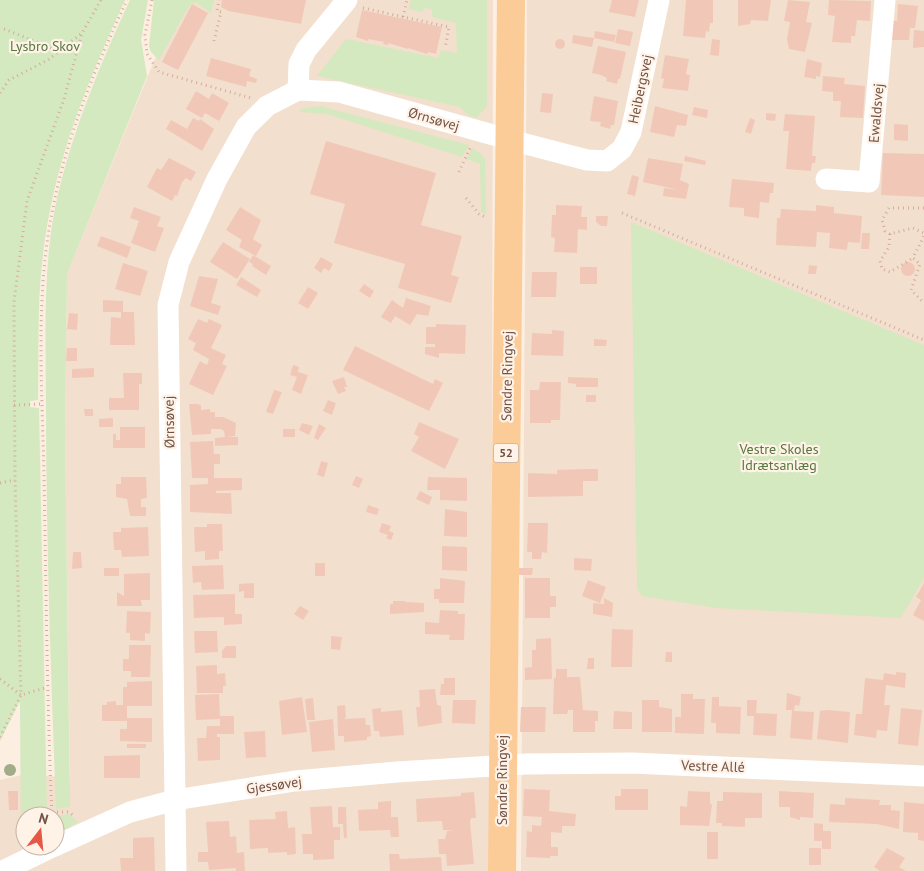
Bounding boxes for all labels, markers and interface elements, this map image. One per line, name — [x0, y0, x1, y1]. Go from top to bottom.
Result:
park label: Lysbro Skov — [10, 37, 80, 55]
street label: Heibergsvej — [624, 53, 656, 125]
street label: Ewaldsvej — [864, 82, 888, 144]
street label: Ørnsøvej — [406, 103, 462, 135]
street label: Søndre Ringvej — [497, 331, 517, 421]
street label: Ørnsøvej — [160, 396, 178, 448]
park label: Vestre Skoles Idrætsanlæg — [738, 440, 819, 474]
road number: 52 — [494, 443, 518, 462]
street label: Søndre Ringvej — [493, 735, 511, 825]
street label: Vestre Allé — [680, 756, 745, 776]
street label: Gjessøvej — [245, 772, 303, 798]
north arrow — [15, 806, 65, 856]
text: N — [37, 809, 50, 828]

